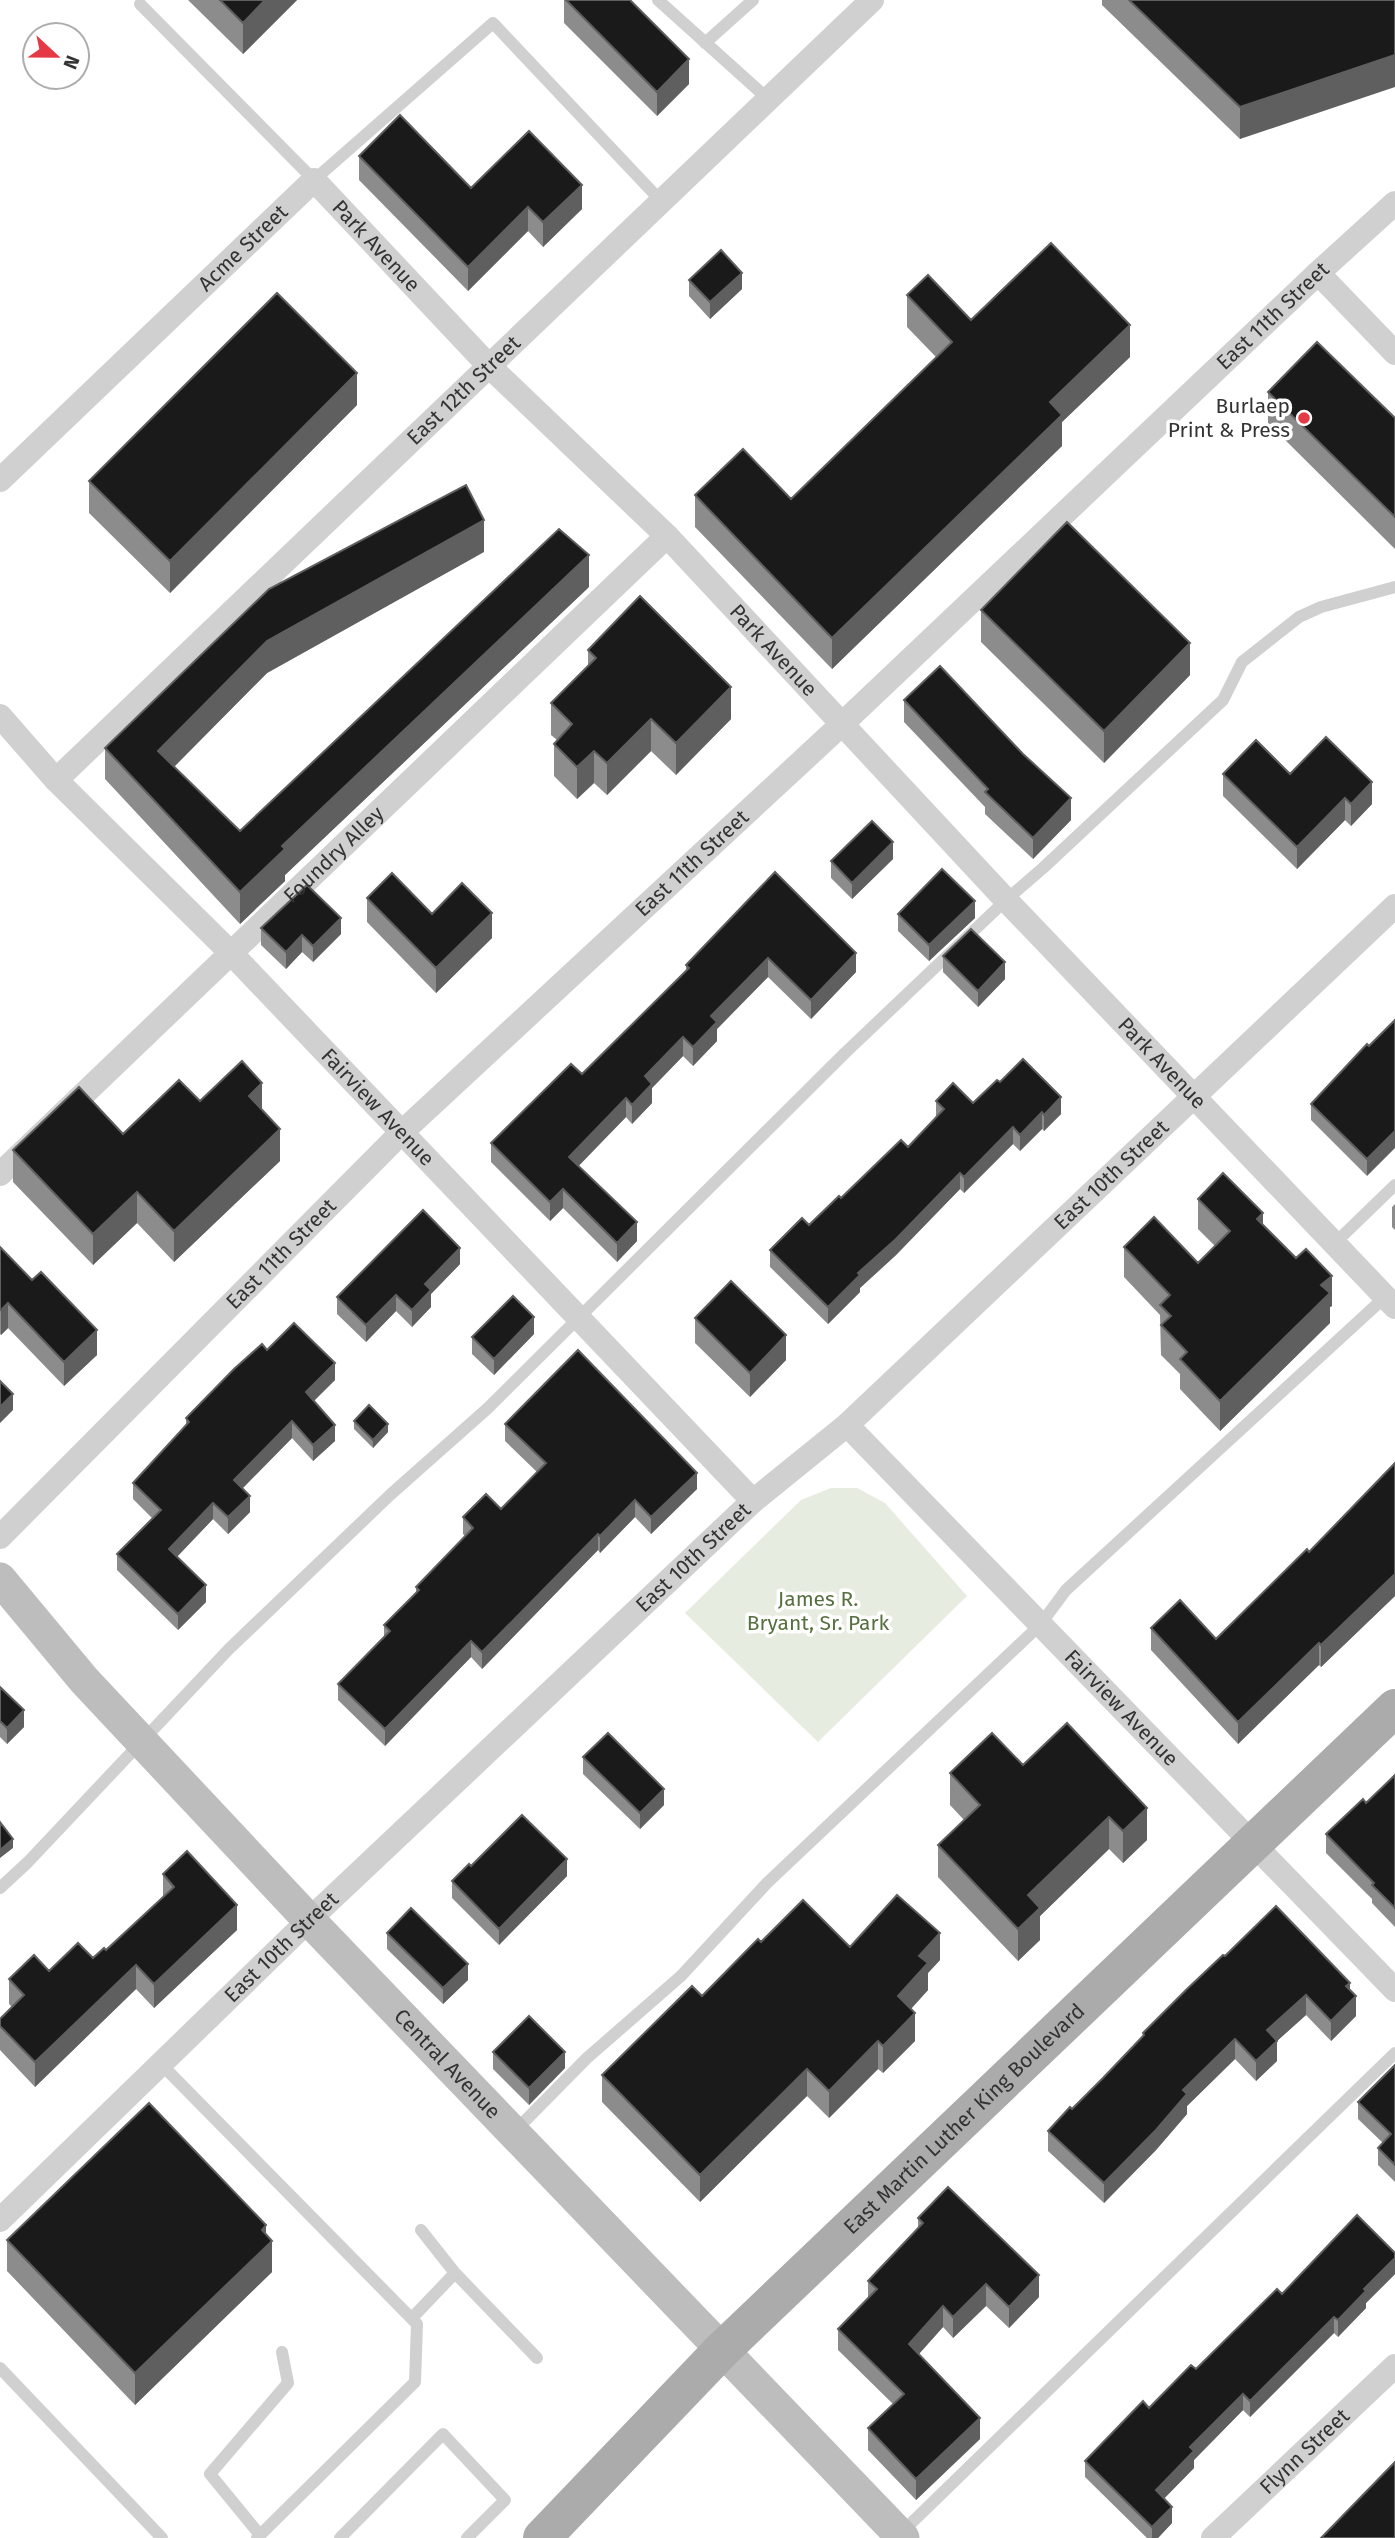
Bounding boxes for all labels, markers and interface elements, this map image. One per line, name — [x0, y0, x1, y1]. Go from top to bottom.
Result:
north arrow — [21, 21, 91, 91]
text: N — [58, 52, 84, 72]
street label: Park Avenue — [327, 195, 426, 297]
street label: Acme Street — [193, 199, 293, 297]
street label: East 11th Street — [1211, 256, 1335, 375]
street label: East 12th Street — [402, 330, 526, 451]
place label: Burlaep Print & Press — [1168, 393, 1290, 443]
marker: Burlaep Print & Press — [1296, 410, 1312, 426]
street label: Park Avenue — [724, 599, 823, 702]
street label: Foundry Alley — [278, 800, 390, 909]
street label: East 11th Street — [630, 804, 754, 922]
street label: Park Avenue — [1112, 1012, 1212, 1114]
street label: Fairview Avenue — [316, 1043, 440, 1171]
street label: East 10th Street — [1048, 1114, 1174, 1235]
street label: East 11th Street — [221, 1193, 342, 1315]
street label: East 10th Street — [630, 1497, 756, 1618]
park label: James R. Bryant, Sr. Park — [747, 1586, 890, 1636]
street label: Fairview Avenue — [1059, 1644, 1184, 1772]
street label: East 10th Street — [219, 1886, 344, 2008]
street label: East Martin Luther King Boulevard — [838, 1998, 1090, 2240]
street label: Central Avenue — [389, 2003, 506, 2124]
street label: Flynn Street — [1254, 2403, 1355, 2500]

